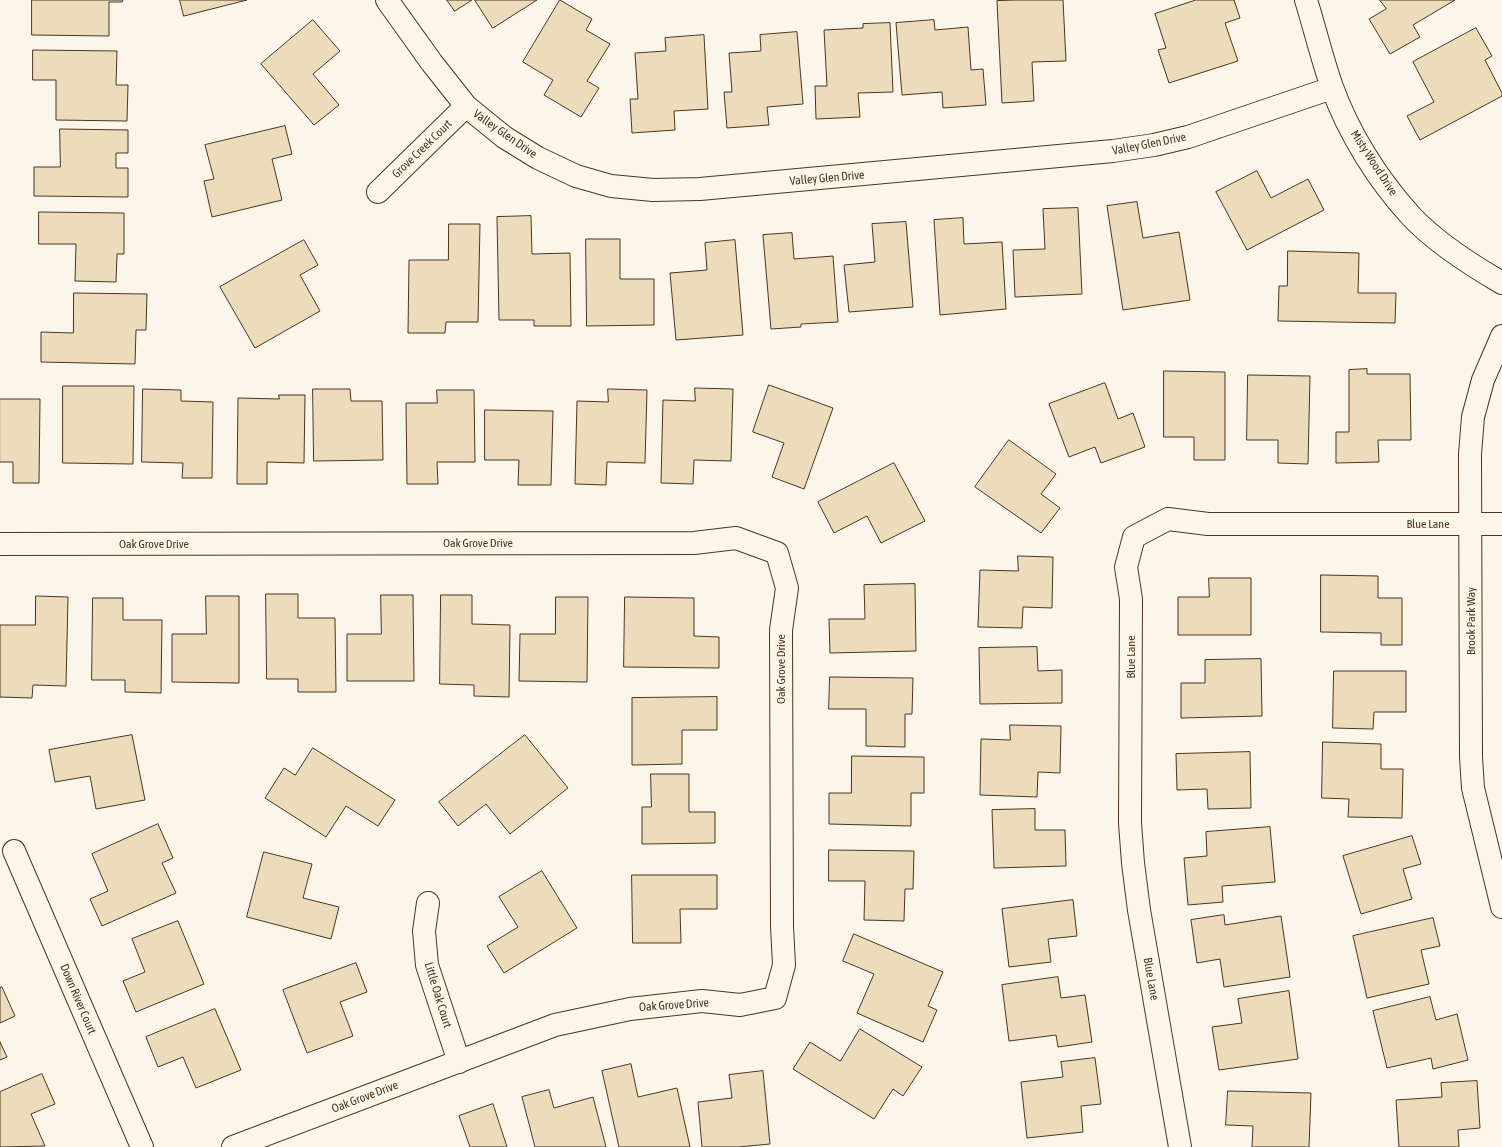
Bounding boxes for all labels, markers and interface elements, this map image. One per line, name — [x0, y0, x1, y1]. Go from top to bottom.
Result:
street label: Valley Glen Drive — [470, 107, 540, 161]
street label: Grove Creek Court — [389, 117, 455, 181]
street label: Misty Wood Drive — [1347, 127, 1401, 199]
street label: Valley Glen Drive — [1111, 130, 1187, 158]
street label: Valley Glen Drive — [789, 168, 865, 188]
street label: Blue Lane — [1406, 517, 1450, 531]
street label: Oak Grove Drive — [443, 536, 513, 550]
street label: Oak Grove Drive — [119, 537, 189, 551]
street label: Brook Park Way — [1464, 587, 1478, 655]
street label: Oak Grove Drive — [774, 634, 788, 704]
street label: Blue Lane — [1124, 635, 1138, 679]
street label: Blue Lane — [1140, 956, 1162, 1002]
street label: Little Oak Court — [421, 961, 455, 1029]
street label: Down River Court — [57, 962, 99, 1036]
street label: Oak Grove Drive — [639, 995, 709, 1015]
street label: Oak Grove Drive — [330, 1078, 400, 1116]

